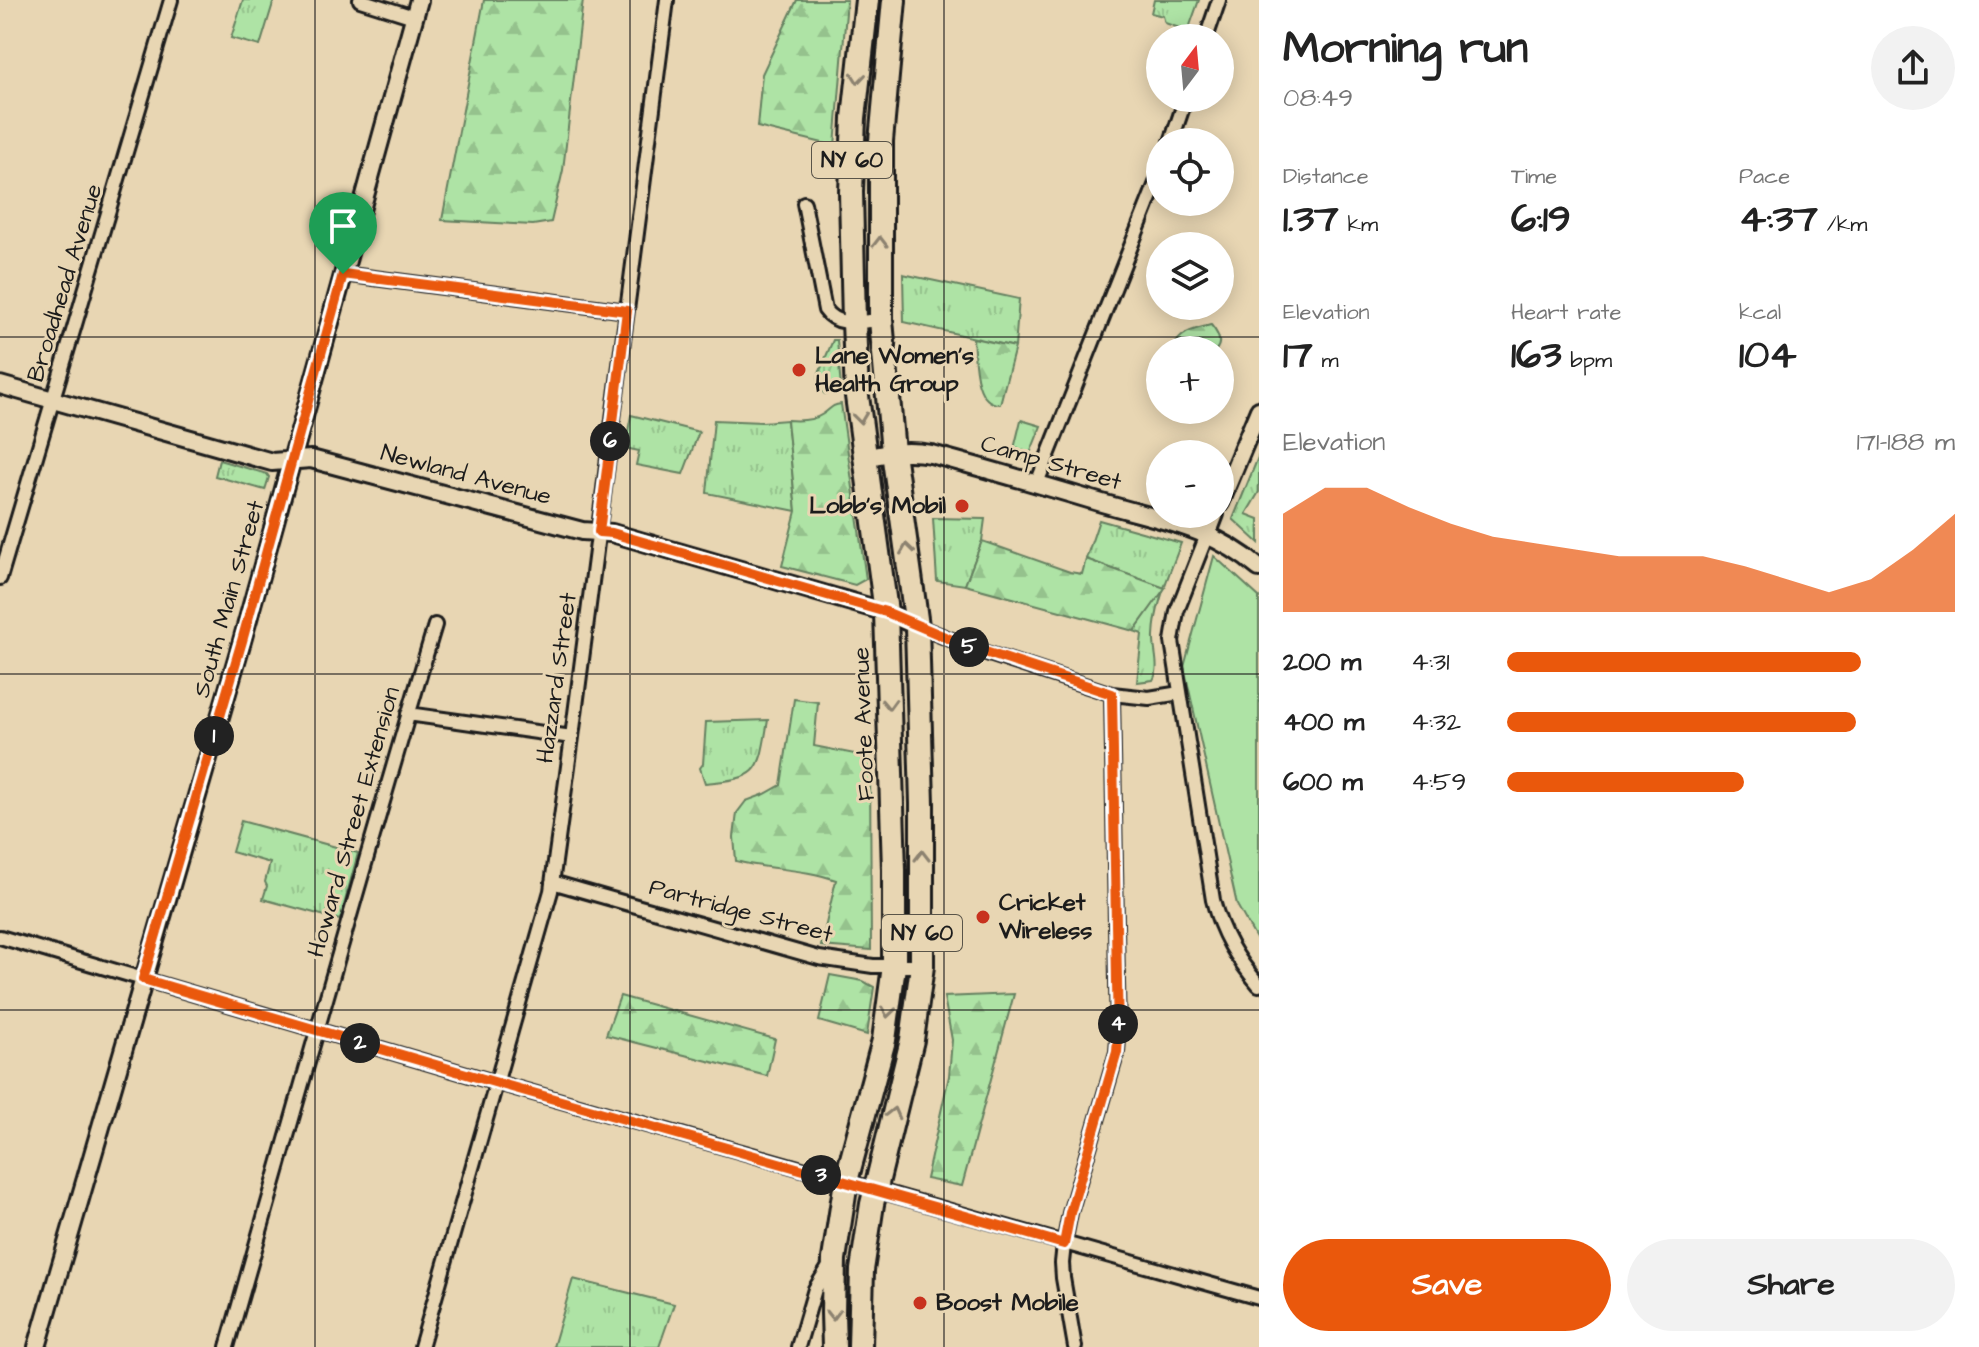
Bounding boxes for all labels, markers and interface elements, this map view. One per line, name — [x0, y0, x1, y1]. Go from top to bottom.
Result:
text: Morning run — [1283, 19, 1528, 80]
north arrow — [1146, 24, 1234, 112]
map controls — [1146, 24, 1234, 528]
button: share — [1871, 26, 1955, 110]
one-way arrow — [850, 71, 867, 84]
text: 08:49 — [1283, 80, 1353, 116]
button: locate — [1146, 128, 1234, 216]
road number: NY 60 — [812, 142, 892, 178]
text: Distance — [1283, 161, 1369, 192]
text: Time — [1511, 161, 1557, 192]
text: Pace — [1739, 161, 1790, 192]
street label: Broadhead Avenue — [19, 180, 111, 386]
pin — [309, 192, 377, 274]
text: 1.37 — [1283, 192, 1339, 247]
text: 6:19 — [1511, 192, 1571, 247]
text: 4:37 — [1739, 192, 1818, 247]
icon: arrive — [321, 204, 365, 248]
text: km — [1339, 209, 1378, 240]
text: /km — [1818, 209, 1867, 240]
button: layers — [1146, 232, 1234, 320]
one-way arrow — [871, 235, 889, 248]
text: Elevation — [1283, 297, 1370, 328]
text: Heart rate — [1511, 297, 1621, 328]
text: kcal — [1739, 297, 1781, 328]
text: 17 — [1283, 328, 1313, 383]
text: 163 — [1511, 328, 1562, 383]
text: 104 — [1739, 328, 1797, 383]
button: + — [1146, 336, 1234, 424]
place label: Lane Women’s Health Group — [815, 339, 974, 401]
text: m — [1313, 345, 1339, 376]
text: bpm — [1562, 345, 1612, 376]
marker: Lane Women’s Health Group — [790, 361, 808, 379]
one-way arrow — [852, 412, 869, 425]
pin: 6 — [590, 421, 630, 461]
text: Elevation — [1283, 424, 1385, 460]
text: 171–188 m — [1857, 424, 1955, 460]
text: 6 — [603, 425, 617, 456]
street label: Camp Street — [977, 427, 1126, 499]
street label: Newland Avenue — [377, 436, 555, 514]
button: − — [1146, 440, 1234, 528]
place label: Lobb's Mobil — [809, 489, 946, 523]
street label: South Main Street — [185, 496, 273, 702]
marker: Lobb's Mobil — [953, 497, 971, 515]
one-way arrow — [899, 542, 916, 556]
street label: Hazzard Street — [528, 590, 586, 765]
pin: 5 — [949, 627, 989, 667]
text: 5 — [961, 631, 977, 662]
text: 200 m — [1283, 644, 1361, 680]
text: 4:31 — [1411, 644, 1450, 680]
street label: Foote Avenue — [844, 646, 884, 801]
street label: Howard Street Extension — [299, 683, 409, 961]
one-way arrow — [880, 698, 898, 711]
text: 400 m — [1283, 704, 1364, 740]
text: 4:32 — [1411, 704, 1461, 740]
pin: 1 — [194, 716, 234, 756]
text: 1 — [213, 720, 215, 751]
text: 600 m — [1283, 764, 1363, 800]
text: 4:59 — [1411, 764, 1466, 800]
one-way arrow — [913, 849, 931, 862]
street label: Partridge Street — [645, 870, 837, 953]
place label: Cricket Wireless — [998, 886, 1092, 948]
marker: Cricket Wireless — [974, 908, 992, 926]
road number: NY 60 — [882, 915, 962, 951]
pin: 4 — [1098, 1004, 1138, 1044]
one-way arrow — [880, 1005, 897, 1019]
text: 4 — [1111, 1008, 1125, 1039]
pin: 2 — [340, 1023, 380, 1063]
text: 2 — [354, 1027, 366, 1058]
one-way arrow — [884, 1107, 901, 1121]
pin: 3 — [801, 1155, 841, 1195]
text: 3 — [815, 1159, 827, 1190]
button: Save — [1283, 1239, 1611, 1331]
button: Share — [1627, 1239, 1955, 1331]
place label: Boost Mobile — [936, 1286, 1079, 1320]
marker: Boost Mobile — [911, 1294, 929, 1312]
one-way arrow — [824, 1309, 842, 1322]

